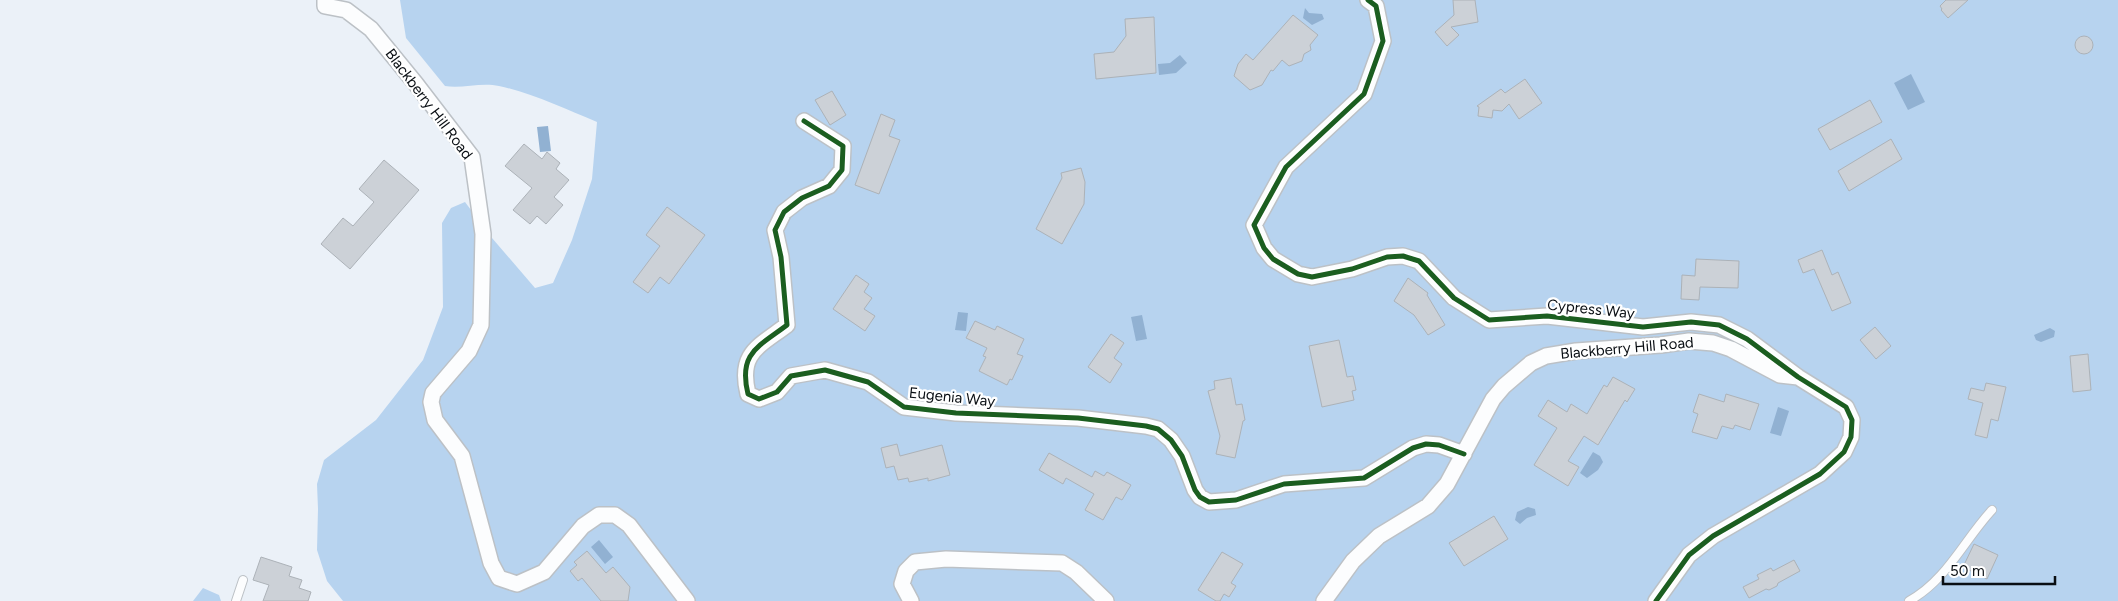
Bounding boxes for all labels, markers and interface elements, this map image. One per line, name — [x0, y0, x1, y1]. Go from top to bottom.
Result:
street label: Blackberry Hill Road — [382, 45, 476, 163]
street label: Cypress Way — [1546, 295, 1636, 323]
street label: Blackberry Hill Road — [1560, 333, 1694, 363]
street label: Eugenia Way — [908, 384, 996, 410]
scale bar — [1943, 554, 2056, 586]
text: 50 m — [1950, 562, 1985, 580]

